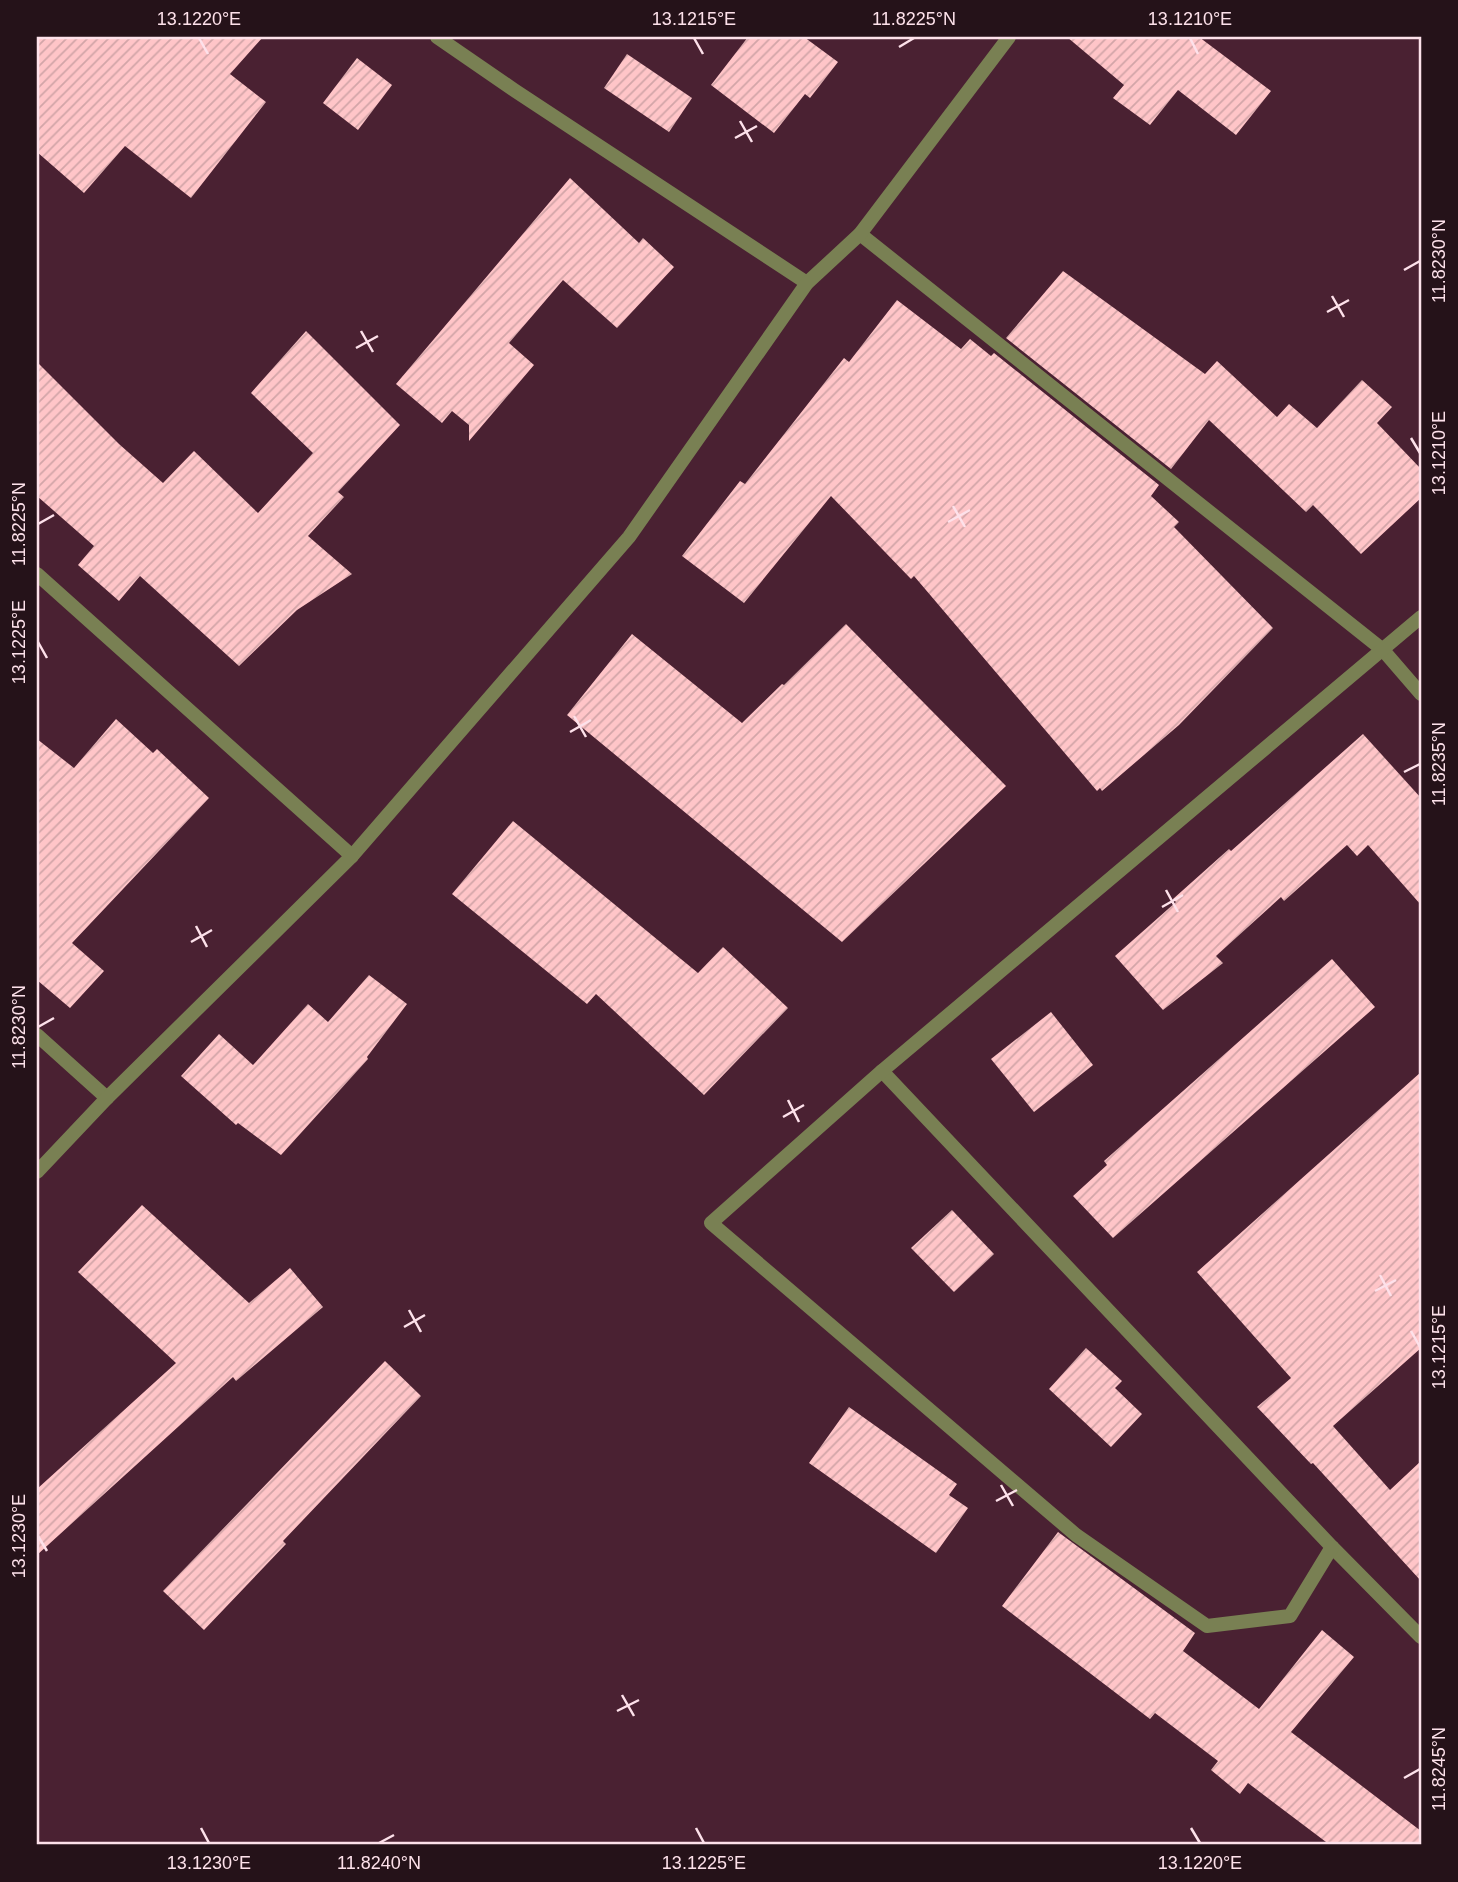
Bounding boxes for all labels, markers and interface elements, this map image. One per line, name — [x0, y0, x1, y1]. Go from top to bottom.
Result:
text: 13.1220°E — [157, 9, 241, 29]
text: 13.1215°E — [652, 9, 736, 29]
text: 11.8225°N — [872, 9, 956, 29]
text: 13.1210°E — [1148, 9, 1232, 29]
text: 11.8230°N — [1429, 219, 1449, 303]
text: 13.1210°E — [1429, 411, 1449, 495]
text: 11.8225°N — [9, 482, 29, 566]
text: 13.1225°E — [9, 600, 29, 684]
text: 11.8235°N — [1429, 722, 1449, 806]
text: 11.8230°N — [9, 985, 29, 1069]
text: 13.1215°E — [1429, 1305, 1449, 1389]
text: 13.1230°E — [9, 1494, 29, 1578]
text: 11.8245°N — [1429, 1727, 1449, 1811]
text: 13.1230°E — [167, 1853, 251, 1873]
text: 11.8240°N — [337, 1853, 421, 1873]
text: 13.1225°E — [662, 1853, 746, 1873]
text: 13.1220°E — [1158, 1853, 1242, 1873]

